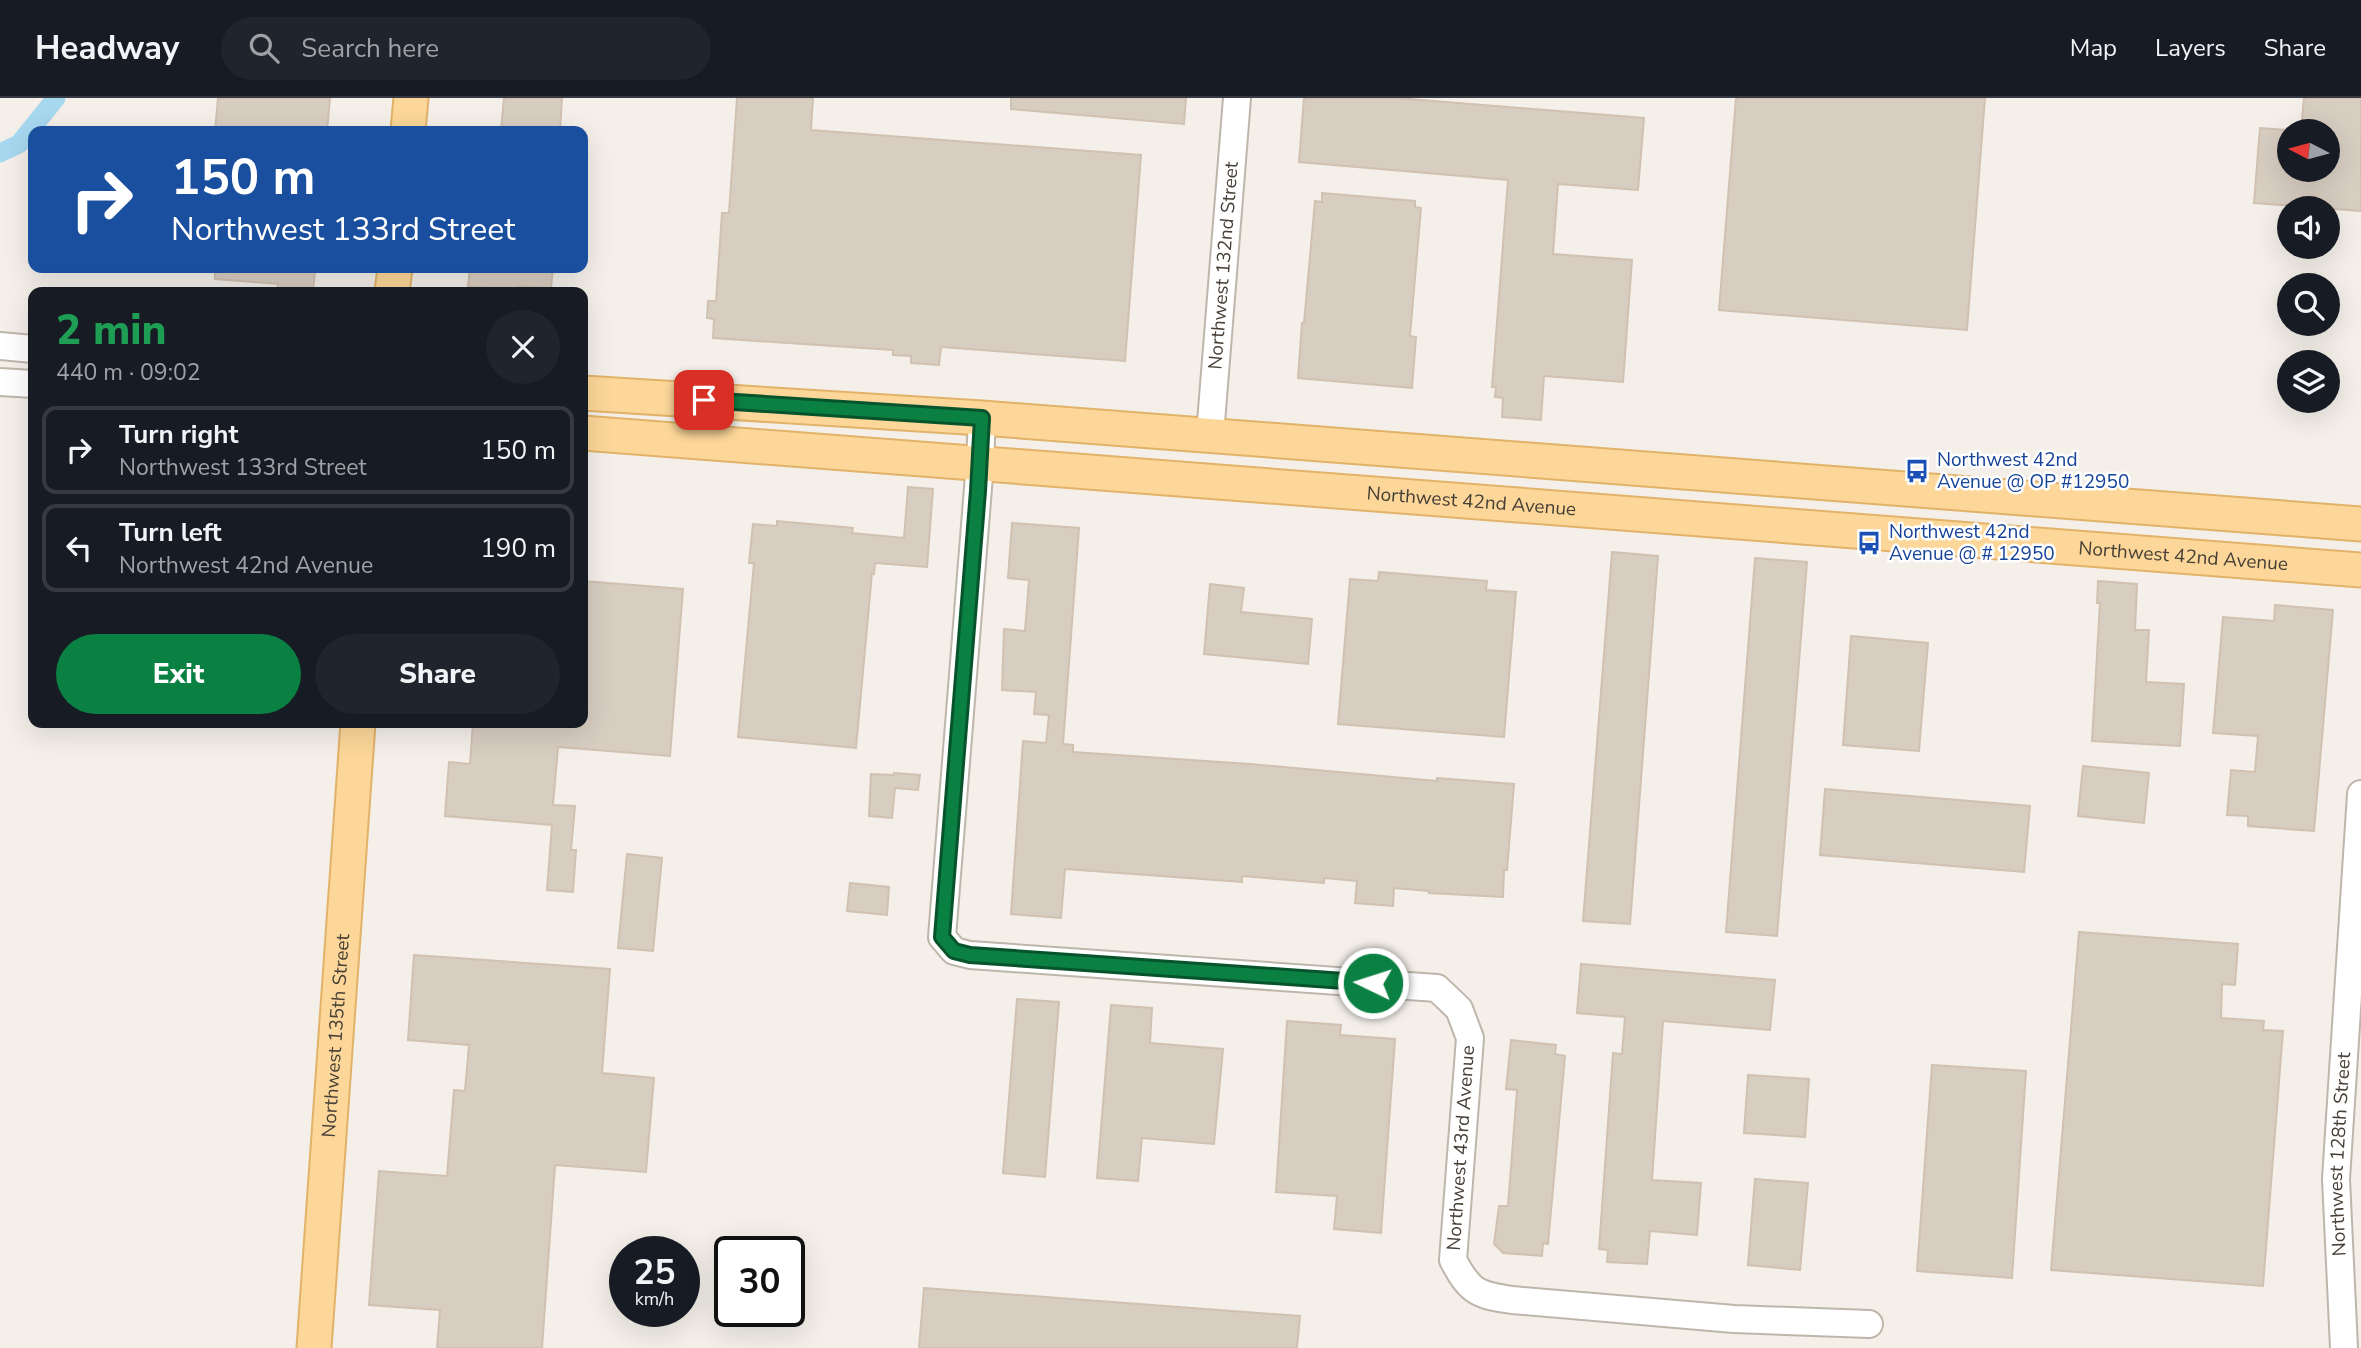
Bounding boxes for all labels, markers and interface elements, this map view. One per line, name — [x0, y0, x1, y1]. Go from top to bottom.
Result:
search box — [221, 17, 711, 80]
text: Headway — [35, 26, 179, 71]
icon: search — [245, 29, 283, 67]
text: Search here — [301, 31, 439, 66]
text: Map — [2070, 32, 2117, 64]
text: Layers — [2155, 32, 2226, 64]
text: Share — [2264, 32, 2326, 64]
north arrow — [2277, 119, 2340, 182]
map controls — [2277, 119, 2340, 413]
text: 150 m — [171, 144, 315, 211]
icon: right — [56, 154, 147, 245]
street label: Northwest 132nd Street — [1202, 160, 1245, 371]
button: sound — [2277, 196, 2340, 259]
text: Northwest 133rd Street — [171, 208, 515, 251]
button: search — [2277, 273, 2340, 336]
text: 2 min — [56, 302, 166, 359]
button: close — [486, 310, 560, 384]
button: layers — [2277, 350, 2340, 413]
text: 440 m · 09:02 — [56, 357, 201, 388]
pin — [674, 370, 734, 430]
icon: arrive — [685, 381, 723, 419]
text: Turn right — [119, 417, 238, 452]
icon: right — [60, 431, 98, 469]
text: 150 m — [480, 433, 556, 468]
place label: Northwest 42nd Avenue @ OP #12950 — [1937, 447, 2129, 495]
text: Northwest 133rd Street — [119, 452, 367, 483]
bus stop icon: Northwest 42nd Avenue @ OP #12950 — [1903, 457, 1931, 485]
street label: Northwest 42nd Avenue — [1366, 480, 1577, 522]
text: Turn left — [119, 515, 222, 550]
place label: Northwest 42nd Avenue @ # 12950 — [1889, 519, 2055, 567]
icon: left — [60, 529, 98, 567]
bus stop icon: Northwest 42nd Avenue @ # 12950 — [1855, 529, 1883, 557]
text: 190 m — [480, 531, 556, 566]
street label: Northwest 42nd Avenue — [2077, 535, 2289, 577]
text: Northwest 42nd Avenue — [119, 550, 373, 581]
button: Exit — [56, 634, 301, 714]
button: Share — [315, 634, 560, 714]
street label: Northwest 135th Street — [316, 933, 356, 1139]
position arrow — [1336, 946, 1410, 1020]
street label: Northwest 43rd Avenue — [1441, 1044, 1481, 1252]
street label: Northwest 128th Street — [2323, 1051, 2357, 1257]
speed limit sign: 30 — [714, 1236, 805, 1327]
text: 25 — [633, 1249, 676, 1296]
text: km/h — [635, 1287, 674, 1311]

